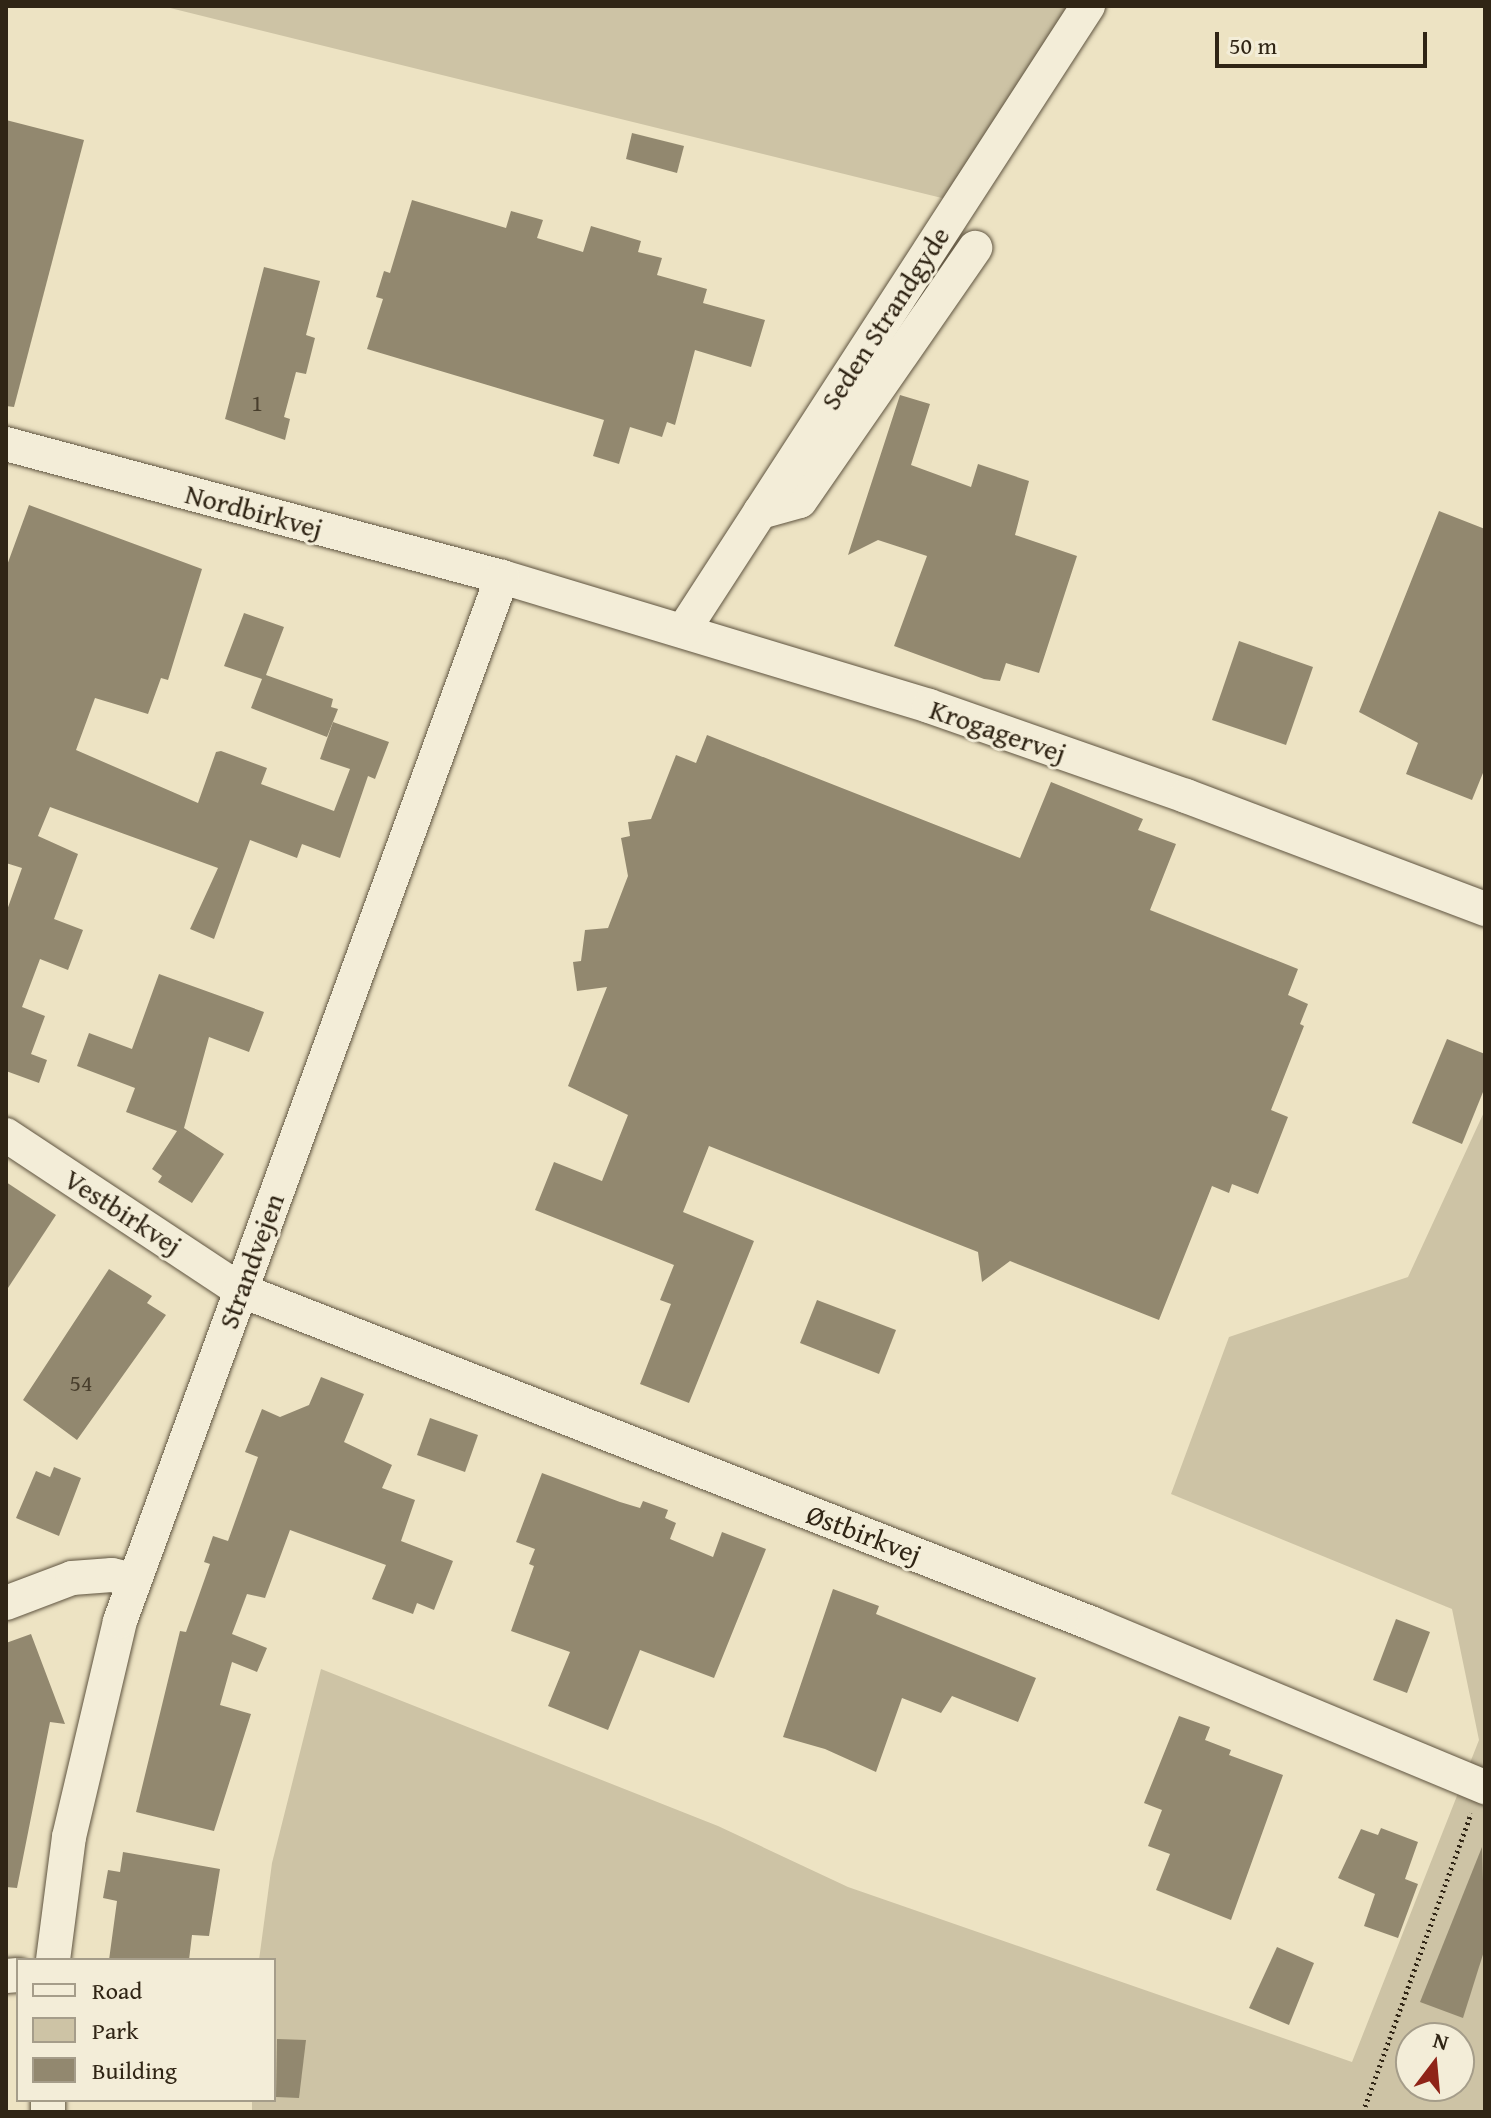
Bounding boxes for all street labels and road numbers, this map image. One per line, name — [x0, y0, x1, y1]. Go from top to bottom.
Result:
street label: Seden Strandgyde — [813, 220, 957, 416]
street label: Nordbirkvej — [182, 477, 326, 545]
street label: Krogagervej — [926, 692, 1070, 770]
street label: Vestbirkvej — [58, 1162, 188, 1262]
street label: Strandvejen — [211, 1189, 291, 1333]
street label: Østbirkvej — [802, 1497, 926, 1571]

